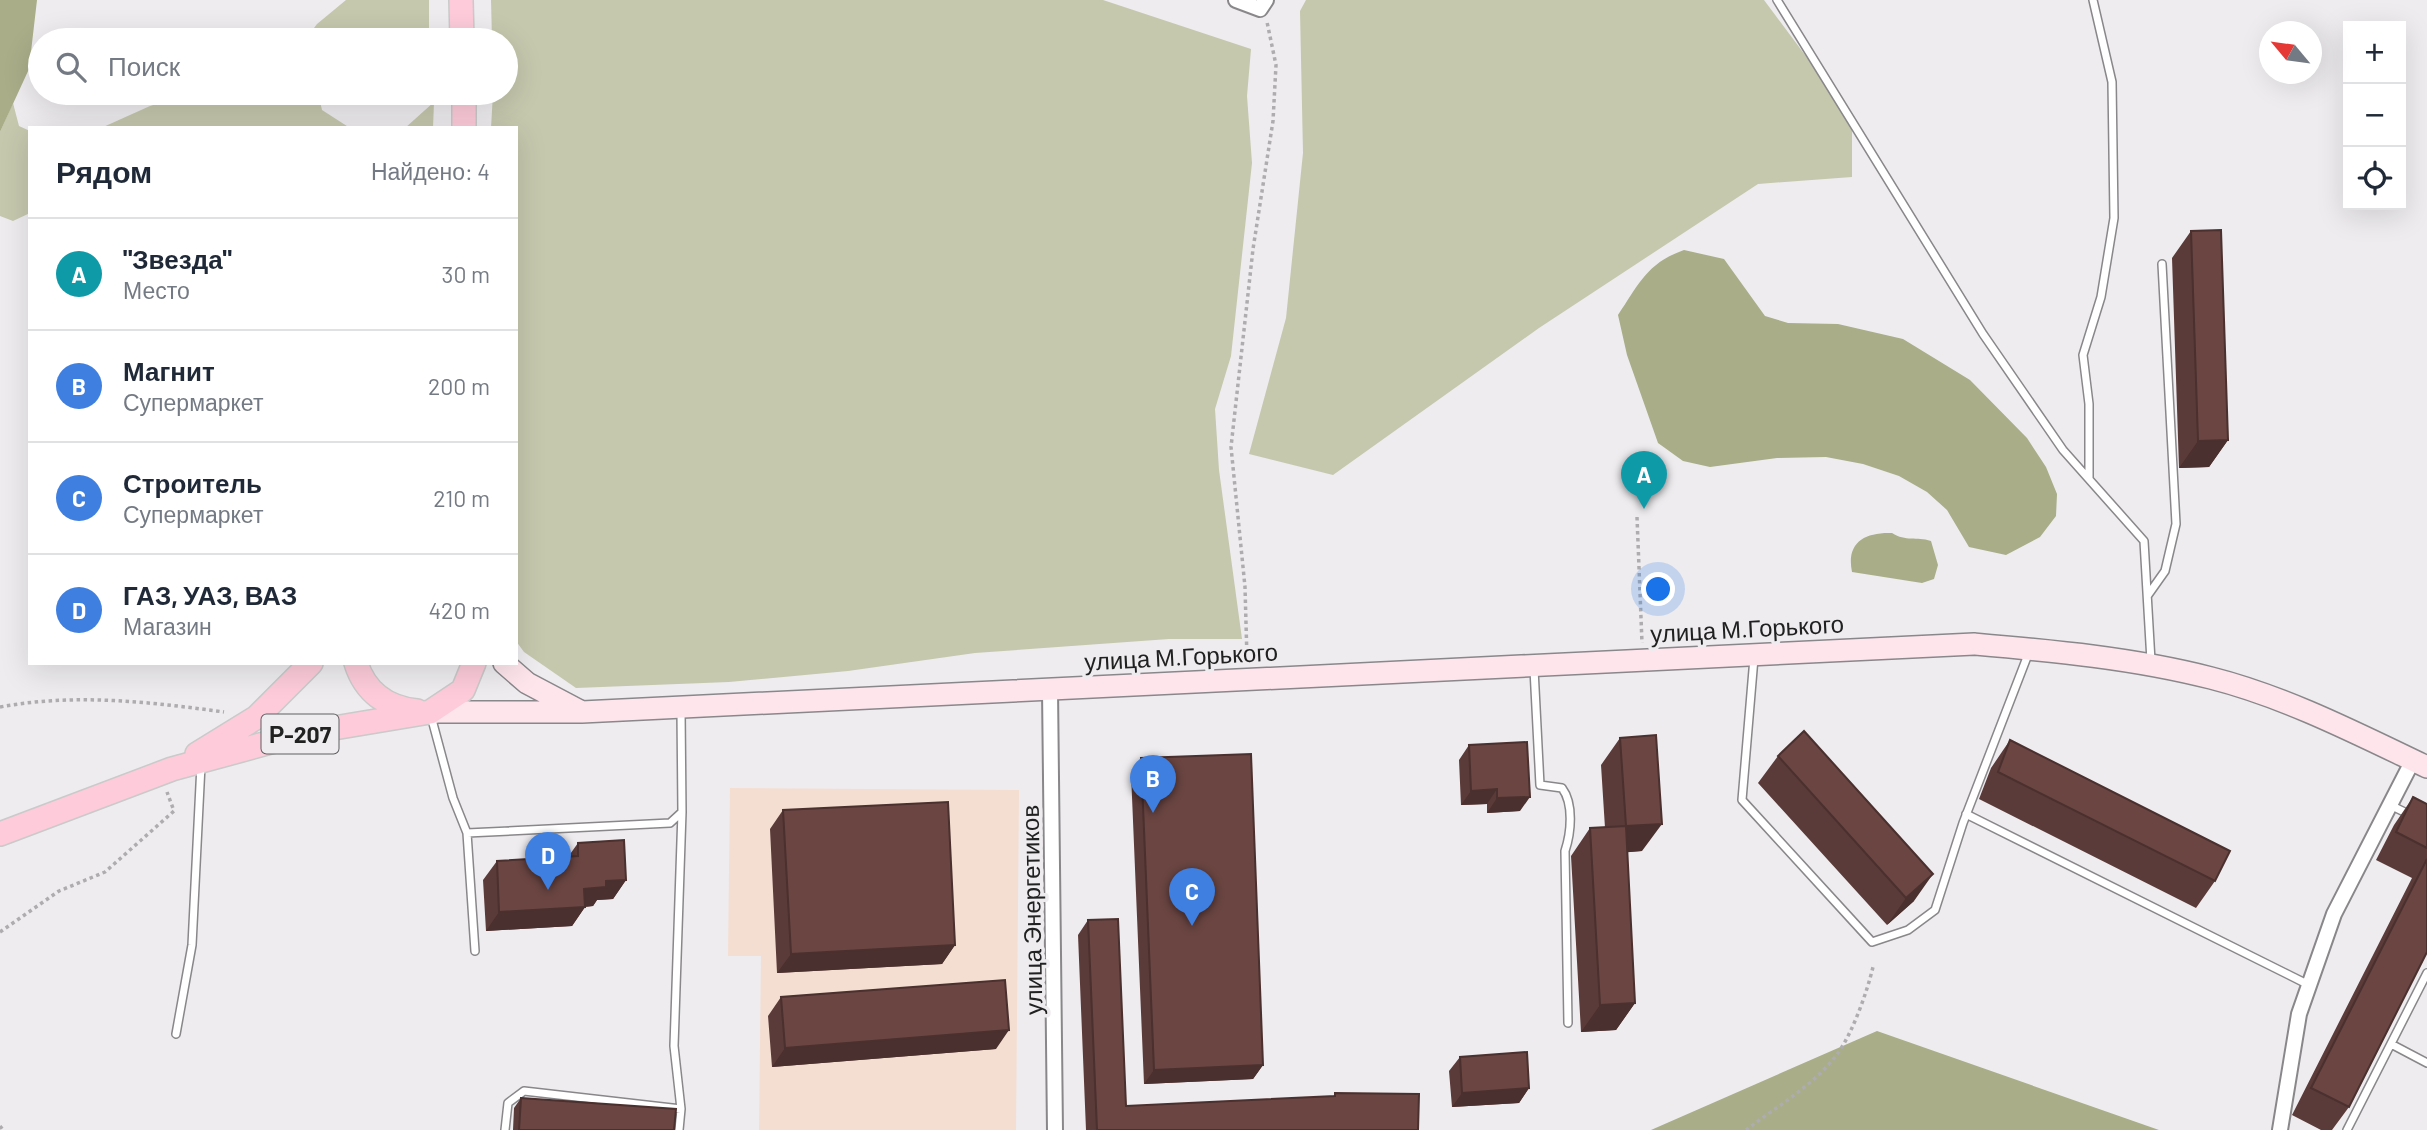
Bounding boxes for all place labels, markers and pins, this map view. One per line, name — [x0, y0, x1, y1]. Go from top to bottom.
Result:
pin: A — [1621, 451, 1667, 509]
pin: B — [1130, 755, 1176, 813]
pin: D — [525, 832, 571, 890]
pin: C — [1169, 868, 1215, 926]

